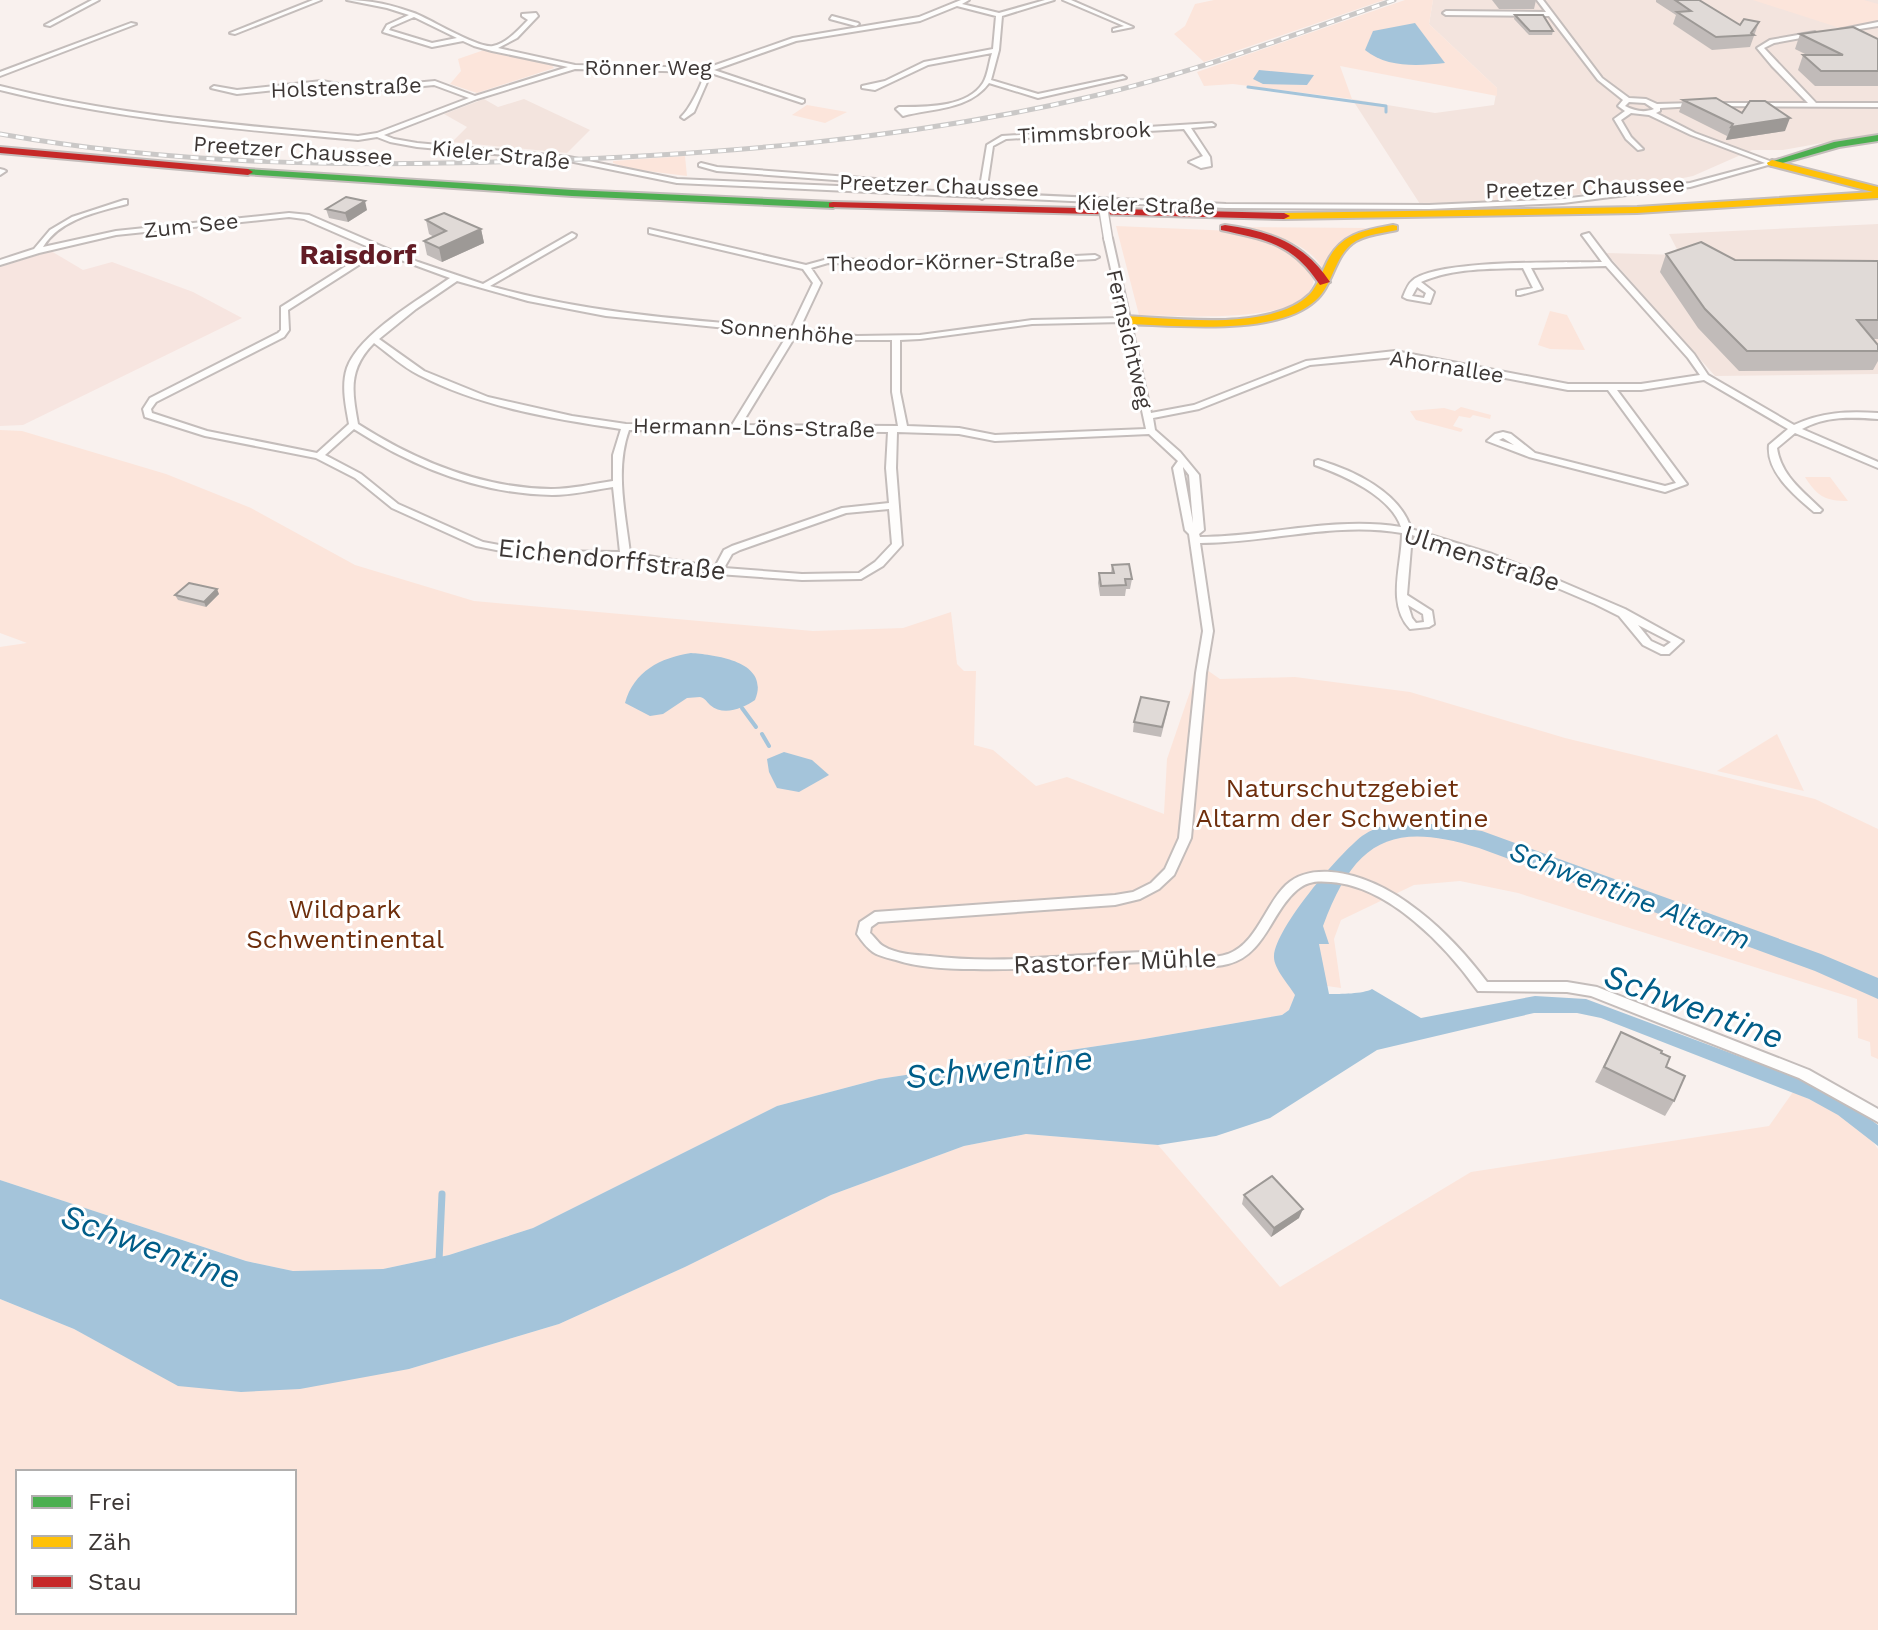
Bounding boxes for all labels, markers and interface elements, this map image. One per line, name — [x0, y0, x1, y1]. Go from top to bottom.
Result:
street label: Rönner Weg — [584, 55, 712, 80]
street label: Holstenstraße — [270, 72, 422, 103]
street label: Timmsbrook — [1017, 117, 1151, 148]
street label: Preetzer Chaussee — [192, 131, 394, 170]
street label: Kieler Straße — [430, 135, 571, 174]
street label: Preetzer Chaussee — [839, 170, 1039, 201]
street label: Preetzer Chaussee — [1485, 172, 1685, 203]
street label: Kieler Straße — [1076, 190, 1216, 219]
street label: Zum See — [143, 208, 240, 243]
district label: Raisdorf — [300, 238, 417, 271]
street label: Theodor-Körner-Straße — [826, 247, 1076, 276]
street label: Fernsichtweg — [1101, 267, 1158, 412]
street label: Sonnenhöhe — [719, 313, 855, 350]
street label: Ahornallee — [1388, 345, 1506, 388]
street label: Hermann-Löns-Straße — [633, 413, 875, 442]
street label: Ulmenstraße — [1400, 519, 1564, 597]
street label: Eichendorffstraße — [497, 532, 727, 586]
park label: Naturschutzgebiet Altarm der Schwentine — [1196, 773, 1488, 833]
water label: Schwentine Altarm — [1505, 834, 1755, 957]
park label: Wildpark Schwentinental — [246, 894, 444, 954]
street label: Rastorfer Mühle — [1013, 942, 1217, 980]
water label: Schwentine — [1598, 955, 1790, 1057]
water label: Schwentine — [903, 1037, 1095, 1097]
water label: Schwentine — [55, 1195, 247, 1297]
legend — [16, 1470, 296, 1614]
text: Frei — [88, 1488, 131, 1516]
text: Zäh — [88, 1528, 132, 1556]
text: Stau — [88, 1568, 142, 1596]

